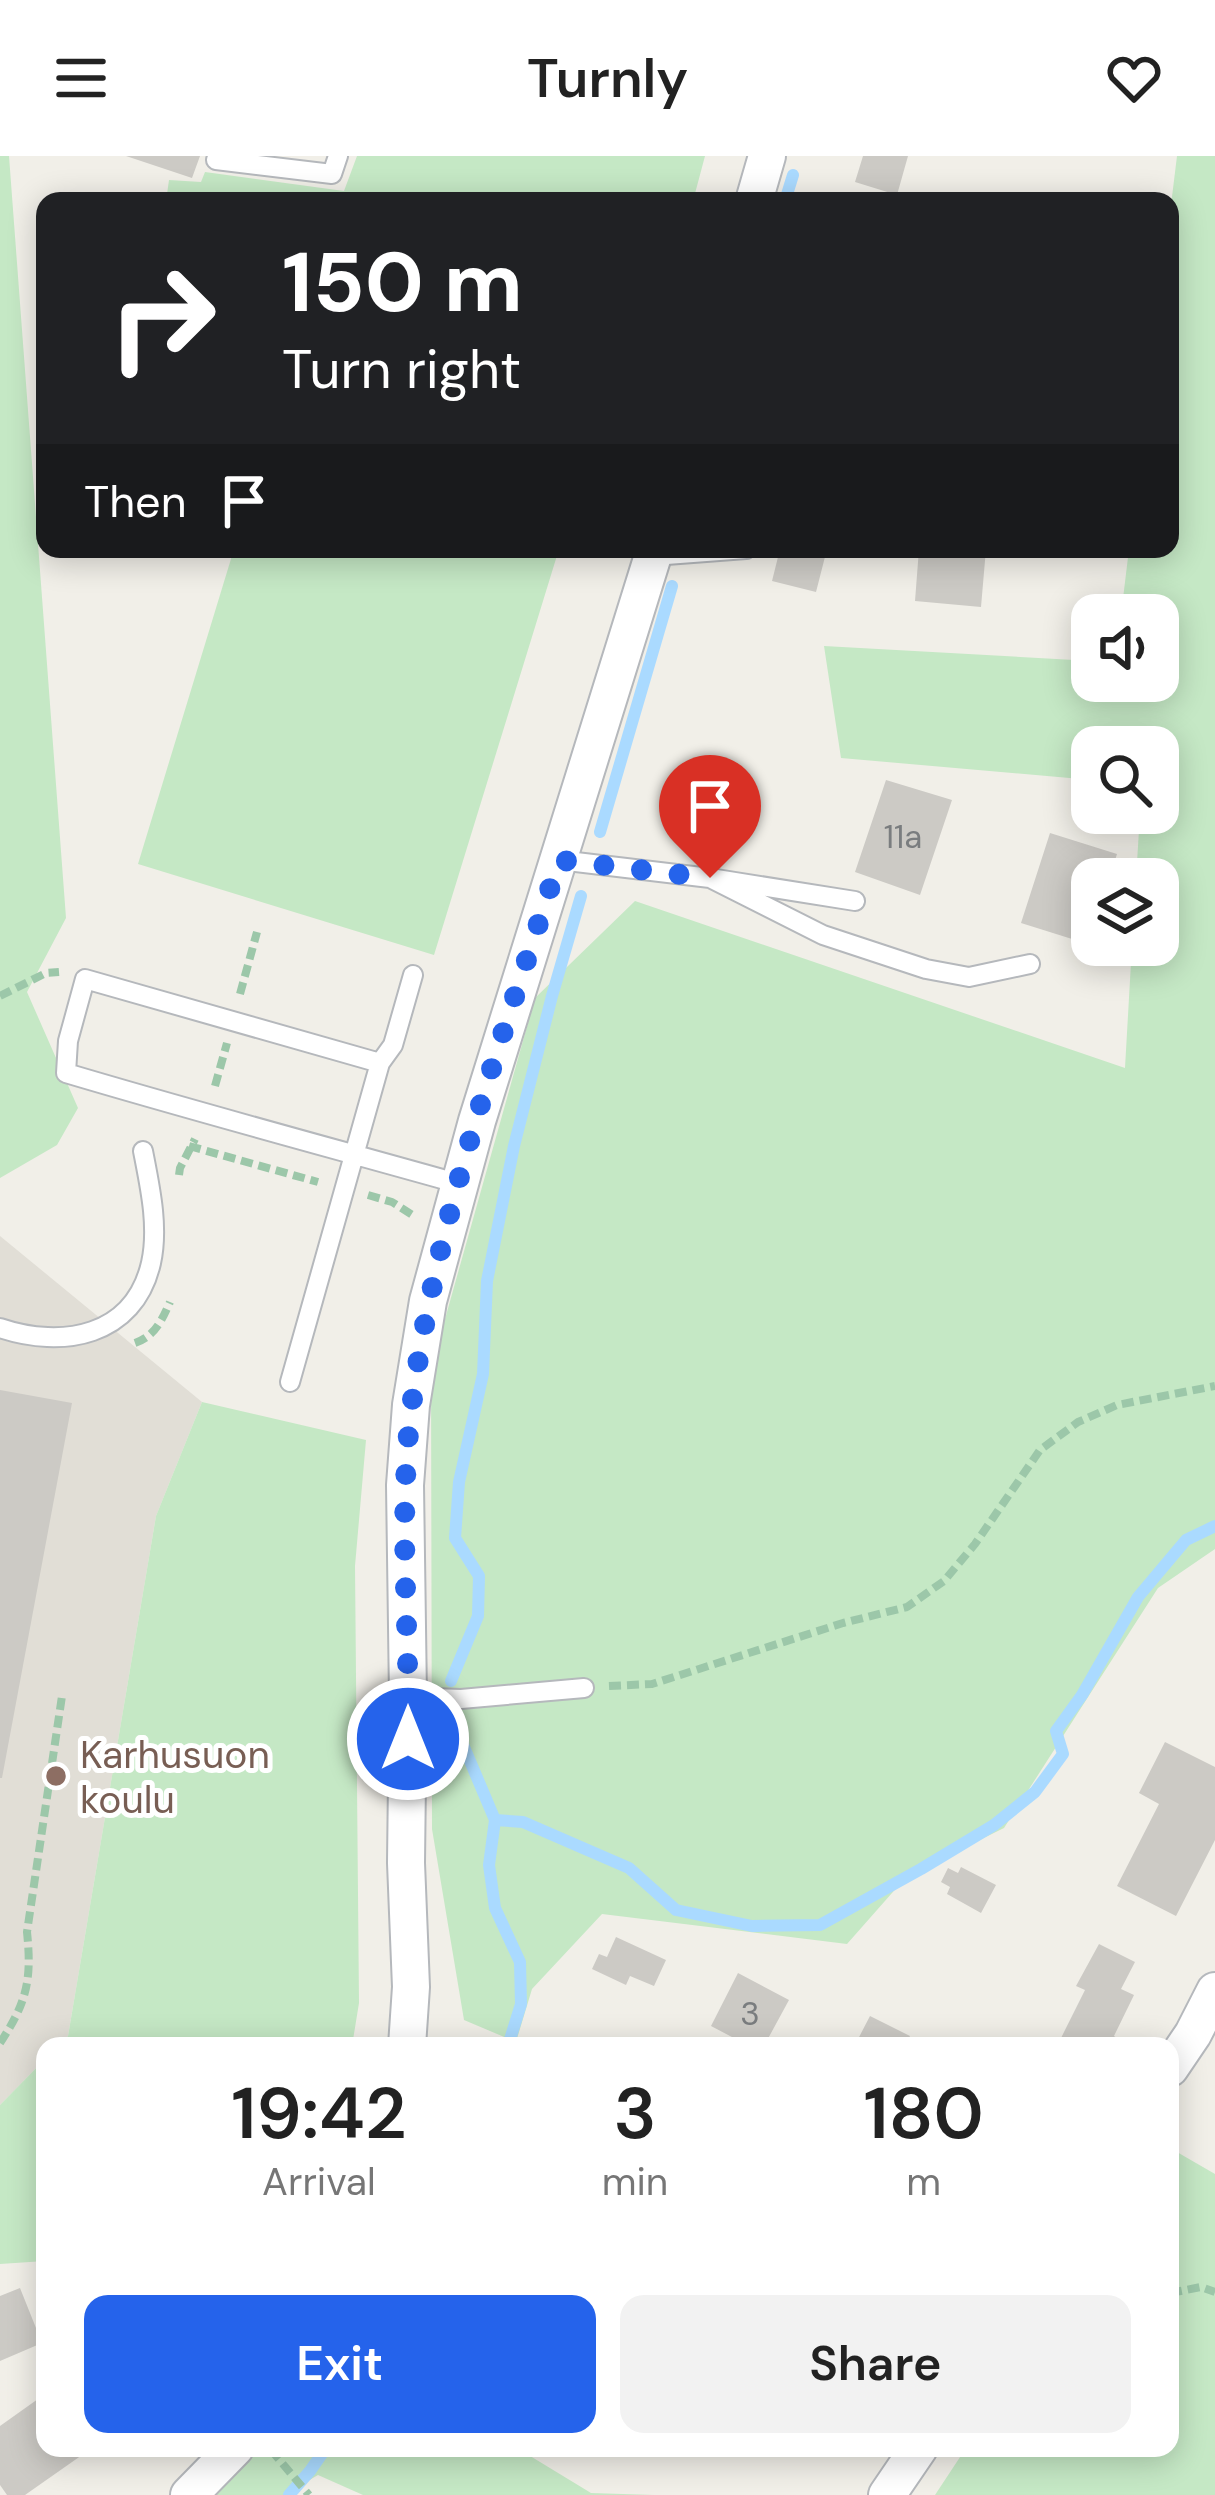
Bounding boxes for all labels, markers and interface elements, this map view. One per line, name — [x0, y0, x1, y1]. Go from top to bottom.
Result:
text: Turnly — [527, 43, 688, 114]
icon: menu — [48, 45, 114, 111]
icon: heart — [1101, 45, 1167, 111]
text: 150 m — [282, 228, 523, 337]
icon: right — [84, 240, 240, 396]
text: Turn right — [282, 334, 521, 405]
icon: arrive — [211, 468, 277, 534]
text: Then — [84, 472, 187, 531]
map controls — [1071, 594, 1179, 966]
button: sound — [1071, 594, 1179, 702]
button: search — [1071, 726, 1179, 834]
pin — [659, 755, 761, 878]
icon: arrive — [677, 773, 743, 839]
house number: 11a — [884, 815, 922, 858]
button: layers — [1071, 858, 1179, 966]
position arrow — [345, 1676, 471, 1802]
place label: Karhusuon koulu — [80, 1729, 270, 1825]
marker: Karhusuon koulu — [43, 1763, 69, 1789]
house number: 3 — [740, 1992, 760, 2035]
text: 19:42 — [231, 2067, 407, 2160]
text: 3 — [613, 2067, 657, 2160]
text: 180 — [863, 2067, 984, 2160]
text: Arrival — [262, 2156, 376, 2207]
text: min — [602, 2156, 668, 2207]
text: m — [906, 2156, 941, 2207]
button: Exit — [84, 2295, 596, 2433]
button: Share — [620, 2295, 1131, 2433]

